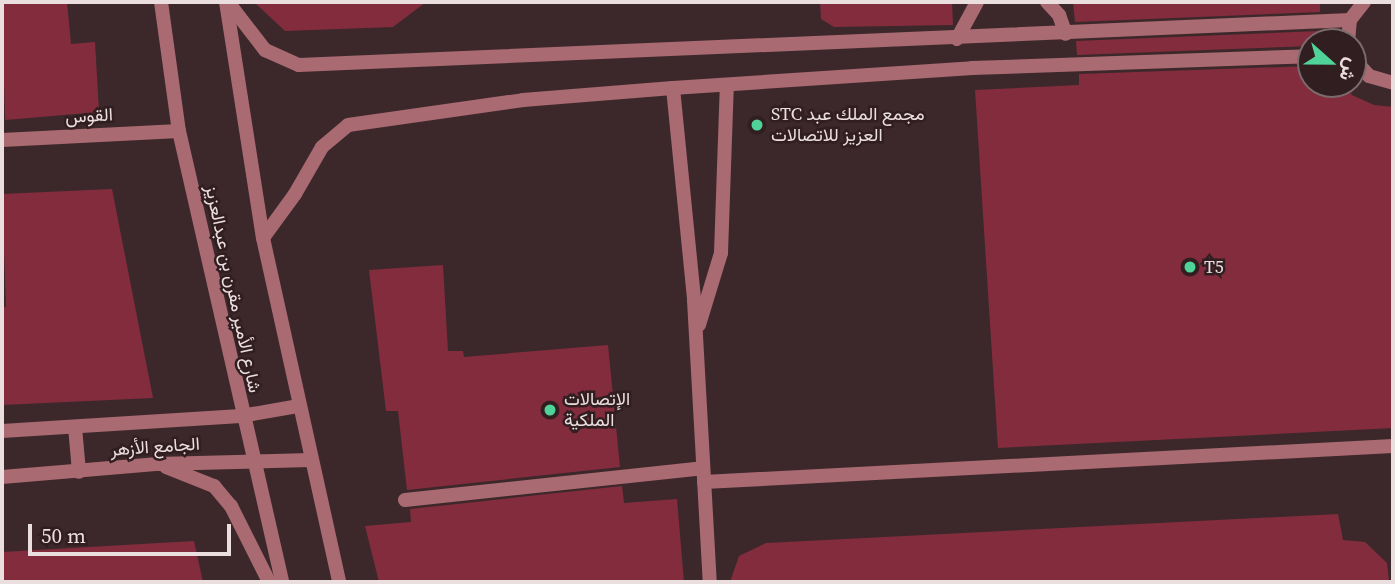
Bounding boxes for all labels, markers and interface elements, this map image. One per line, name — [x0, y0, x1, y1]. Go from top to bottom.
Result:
north arrow — [1297, 28, 1367, 98]
text: ش — [1334, 54, 1366, 85]
street label: القوس — [65, 104, 113, 128]
place label: STC مجمع الملك عبد العزيز للاتصالات — [771, 104, 925, 146]
marker: STC مجمع الملك عبد العزيز للاتصالات — [749, 117, 765, 133]
street label: شارع الأمير مقرن بن عبدالعزيز — [200, 183, 266, 395]
place label: T5 — [1204, 256, 1224, 278]
marker: T5 — [1182, 259, 1198, 275]
place label: الإتصالات الملكية — [564, 389, 630, 432]
marker: الإتصالات الملكية — [542, 402, 558, 418]
street label: الجامع الأزهر — [110, 433, 200, 461]
scale bar — [32, 510, 234, 554]
text: 50 m — [41, 521, 86, 550]

